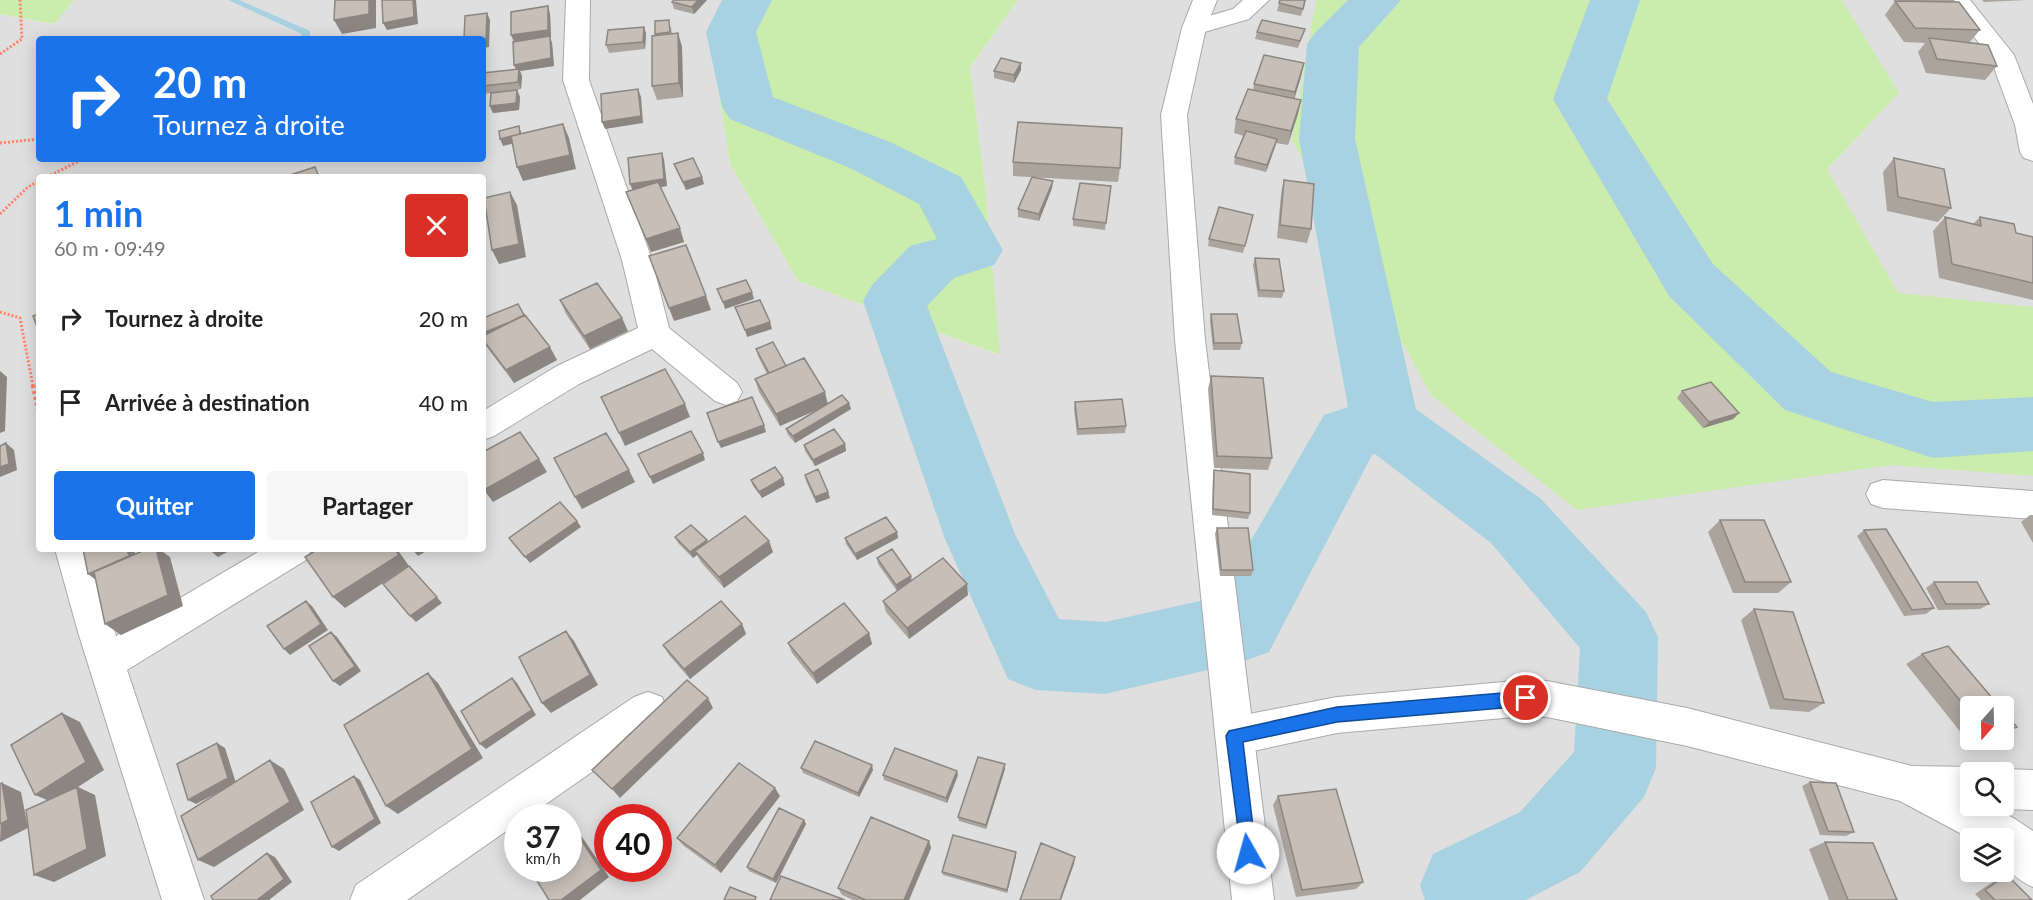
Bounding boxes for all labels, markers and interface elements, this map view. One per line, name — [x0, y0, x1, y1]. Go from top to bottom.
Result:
text: 20 m — [153, 57, 247, 107]
icon: right — [54, 60, 132, 138]
text: Tournez à droite — [153, 108, 345, 141]
text: 1 min — [54, 191, 143, 235]
button: close — [405, 194, 468, 257]
text: 60 m · 09:49 — [54, 236, 166, 260]
icon: right — [54, 302, 87, 335]
text: Tournez à droite — [105, 305, 263, 332]
text: 20 m — [419, 305, 468, 332]
icon: arrive — [54, 386, 87, 419]
text: Arrivée à destination — [105, 389, 310, 416]
text: 40 m — [419, 389, 468, 416]
button: Quitter — [54, 471, 255, 540]
button: Partager — [267, 471, 468, 540]
pin — [1500, 672, 1551, 723]
icon: arrive — [1509, 681, 1542, 714]
north arrow — [1960, 696, 2014, 750]
map controls — [1960, 696, 2014, 882]
button: search — [1960, 762, 2014, 816]
speed limit sign: 40 — [594, 804, 672, 882]
text: 37 — [526, 818, 560, 854]
position arrow — [1216, 821, 1280, 885]
button: layers — [1960, 828, 2014, 882]
text: km/h — [525, 849, 561, 867]

